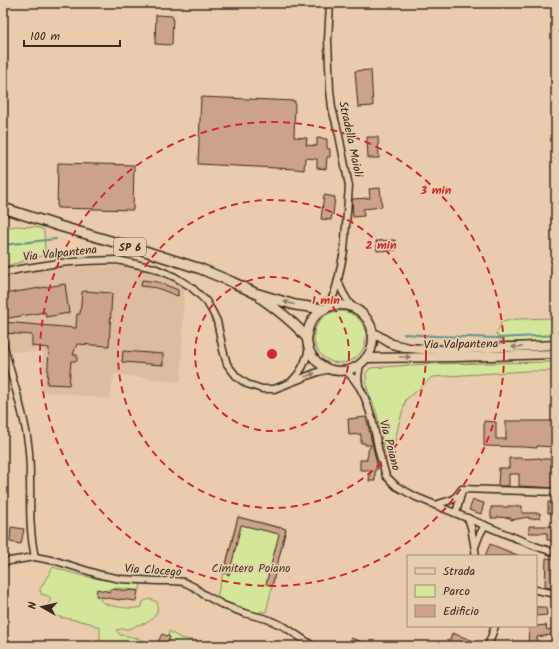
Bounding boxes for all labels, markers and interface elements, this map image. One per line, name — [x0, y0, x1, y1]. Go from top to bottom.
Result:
scale bar — [24, 22, 120, 48]
text: 100 m — [30, 27, 61, 46]
street label: Stradella Maioli — [333, 99, 368, 180]
text: 3 min — [420, 181, 452, 200]
text: 2 min — [365, 236, 397, 255]
road number: SP 6 — [114, 238, 146, 256]
street label: Via Valpantena — [22, 240, 98, 267]
text: 1 min — [312, 291, 340, 310]
one-way arrow — [283, 300, 295, 306]
street label: Via Valpantena — [424, 334, 499, 355]
one-way arrow — [511, 344, 523, 351]
centre of rings — [265, 347, 279, 361]
one-way arrow — [399, 354, 412, 360]
one-way arrow — [305, 372, 317, 378]
street label: Via Poiano — [374, 418, 405, 473]
legend — [407, 555, 537, 627]
street label: Via Clocego — [124, 559, 182, 582]
park label: Cimitero Poiano — [212, 559, 291, 578]
text: Strada — [443, 562, 476, 581]
text: Parco — [443, 582, 470, 601]
north arrow — [22, 587, 62, 627]
text: N — [24, 601, 42, 610]
text: Edificio — [443, 602, 479, 621]

